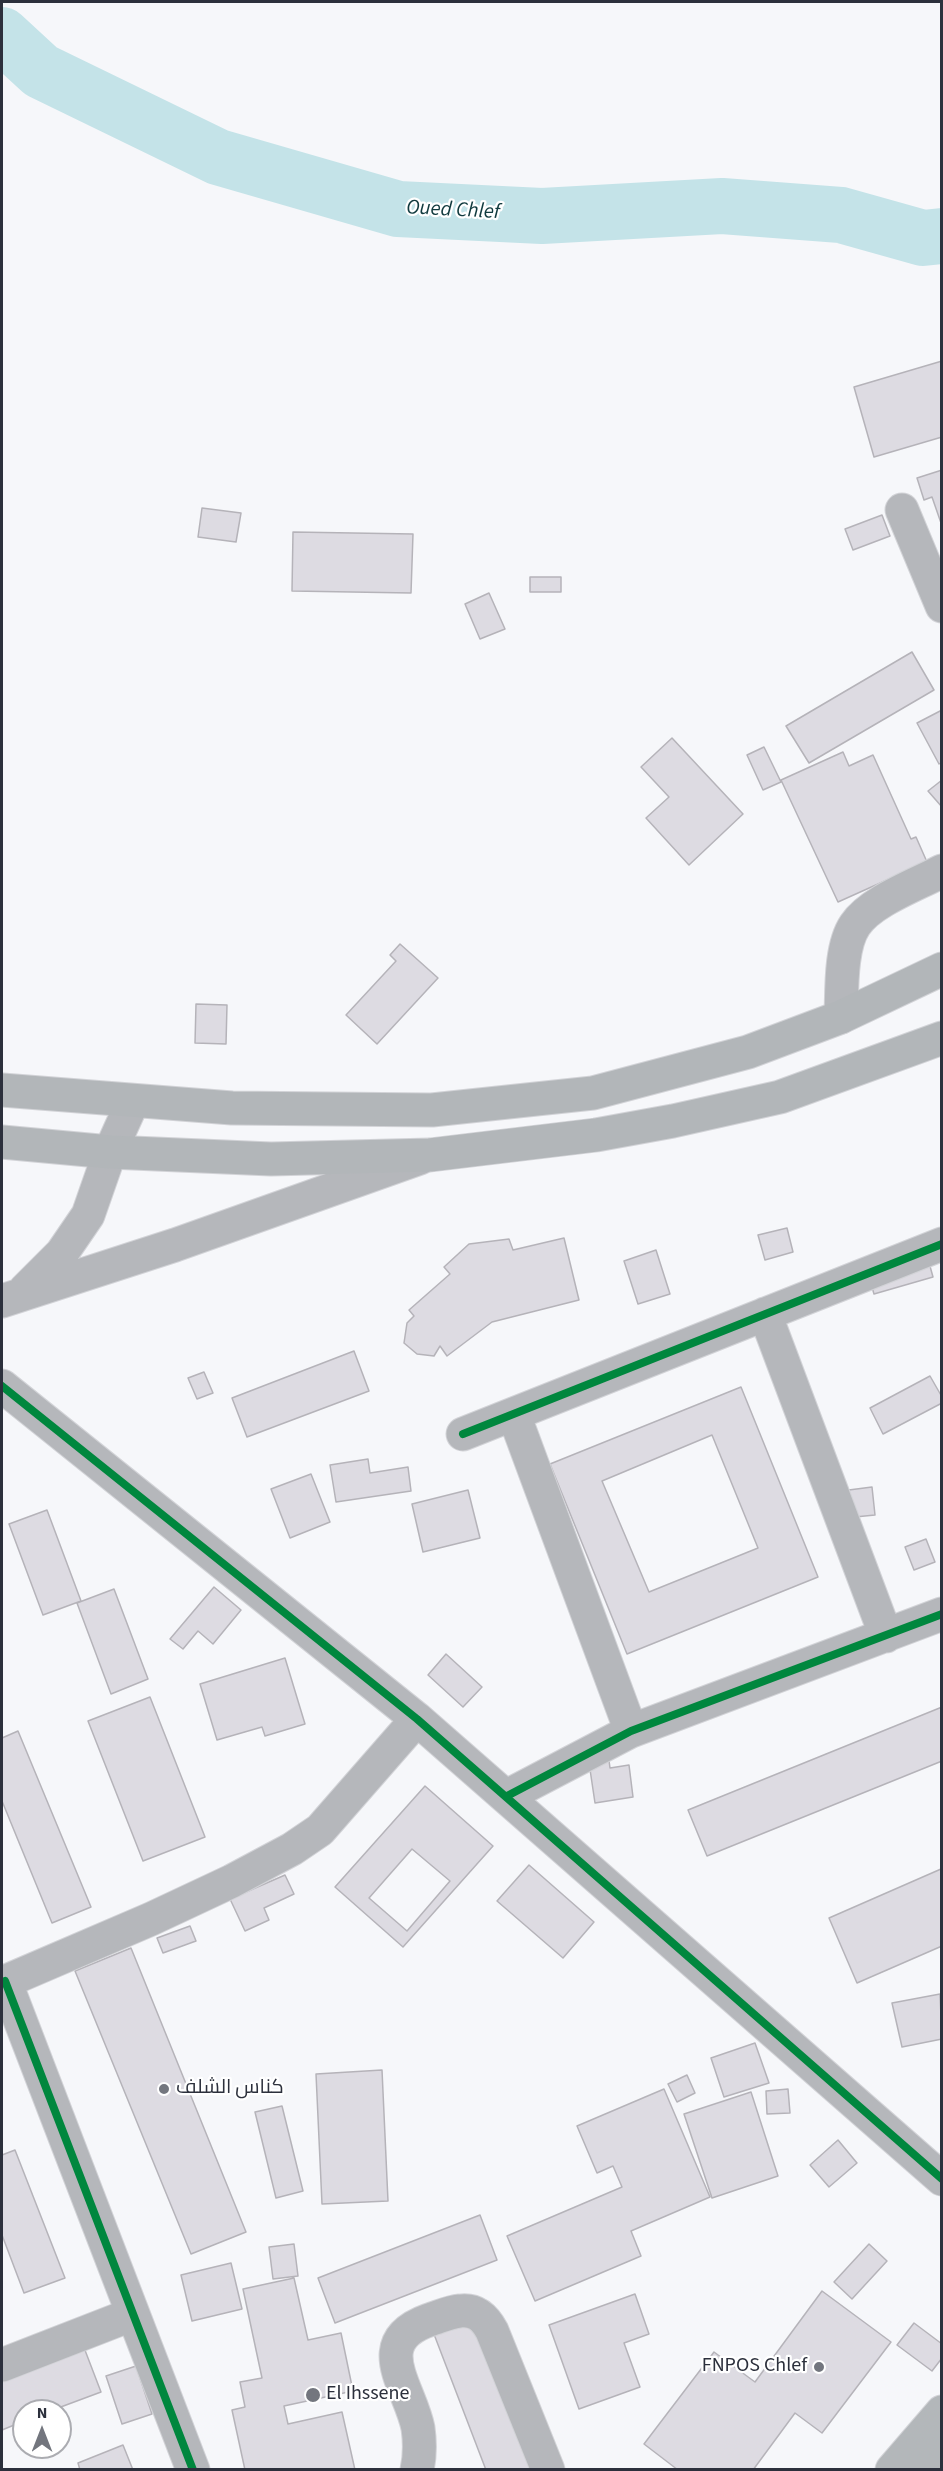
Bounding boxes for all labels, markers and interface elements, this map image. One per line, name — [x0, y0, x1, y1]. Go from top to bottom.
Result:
water label: Oued Chlef — [406, 196, 500, 226]
place label: كناس الشلف — [176, 2077, 284, 2101]
marker: كناس الشلف — [157, 2082, 171, 2096]
place label: FNPOS Chlef — [702, 2355, 807, 2379]
marker: FNPOS Chlef — [812, 2360, 826, 2374]
place label: El Ihssene — [326, 2383, 409, 2407]
marker: El Ihssene — [304, 2386, 322, 2404]
north arrow — [12, 2399, 72, 2459]
text: N — [37, 2402, 47, 2424]

